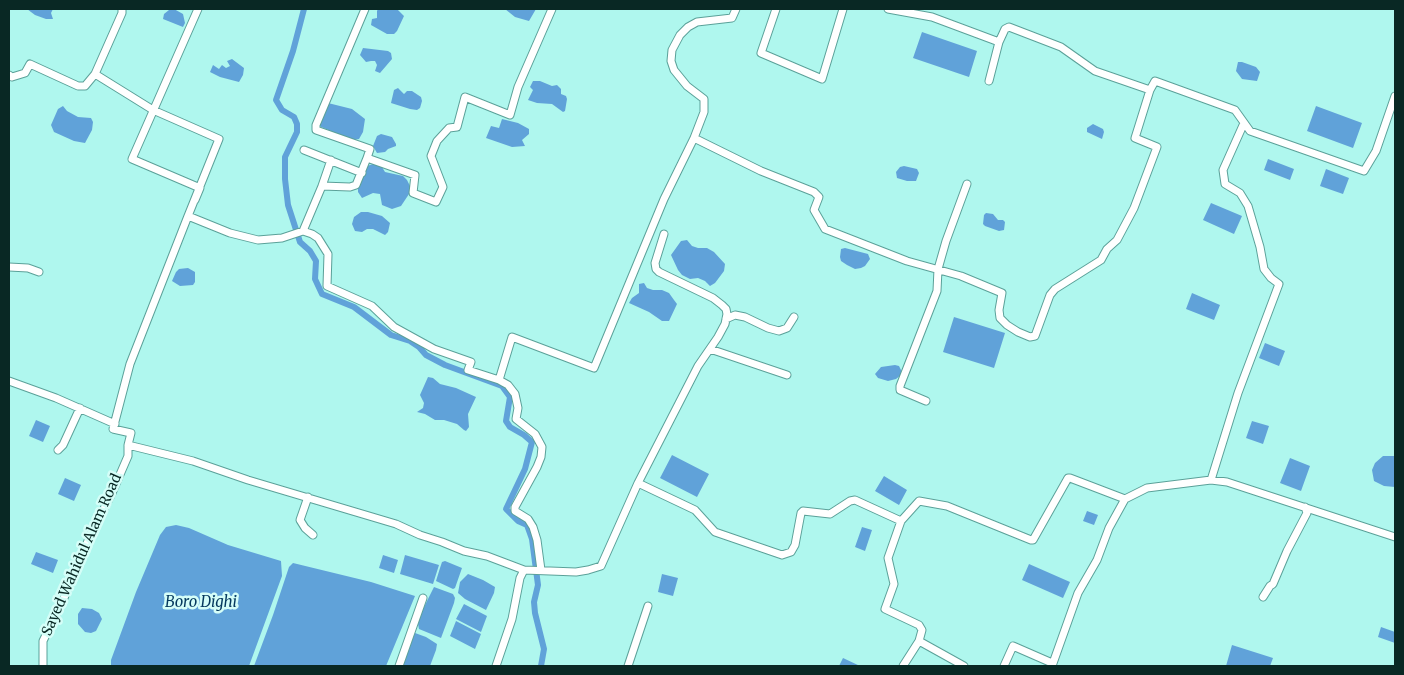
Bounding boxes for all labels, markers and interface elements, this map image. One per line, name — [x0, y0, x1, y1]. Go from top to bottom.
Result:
street label: Sayed Wahidul Alam Road — [39, 471, 125, 639]
water label: Boro Dighi — [165, 594, 237, 612]

